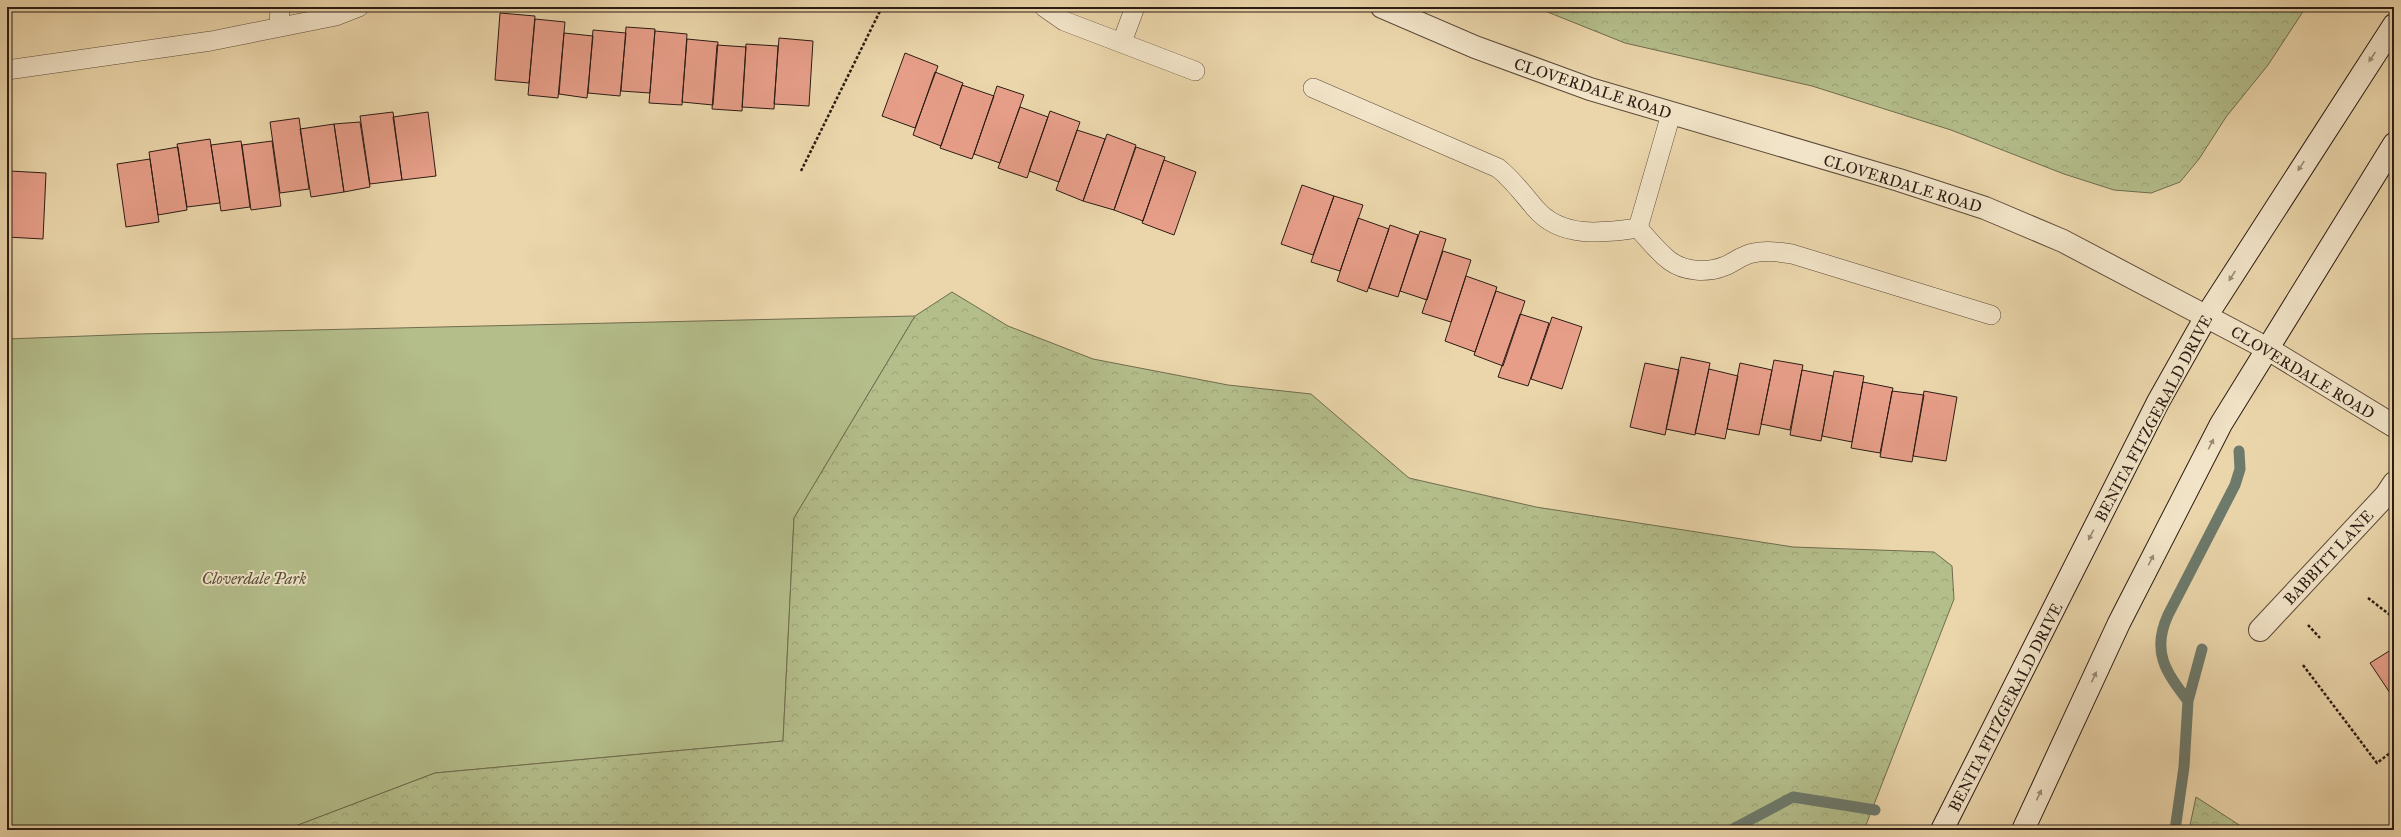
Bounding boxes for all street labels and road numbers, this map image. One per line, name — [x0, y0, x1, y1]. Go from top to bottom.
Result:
street label: CLOVERDALE ROAD — [1512, 54, 1674, 123]
street label: CLOVERDALE ROAD — [1821, 150, 1984, 217]
street label: BENITA FITZGERALD DRIVE — [2091, 311, 2216, 525]
street label: CLOVERDALE ROAD — [2227, 322, 2378, 423]
street label: BABBITT LANE — [2280, 506, 2377, 609]
street label: BENITA FITZGERALD DRIVE — [1944, 600, 2067, 815]

